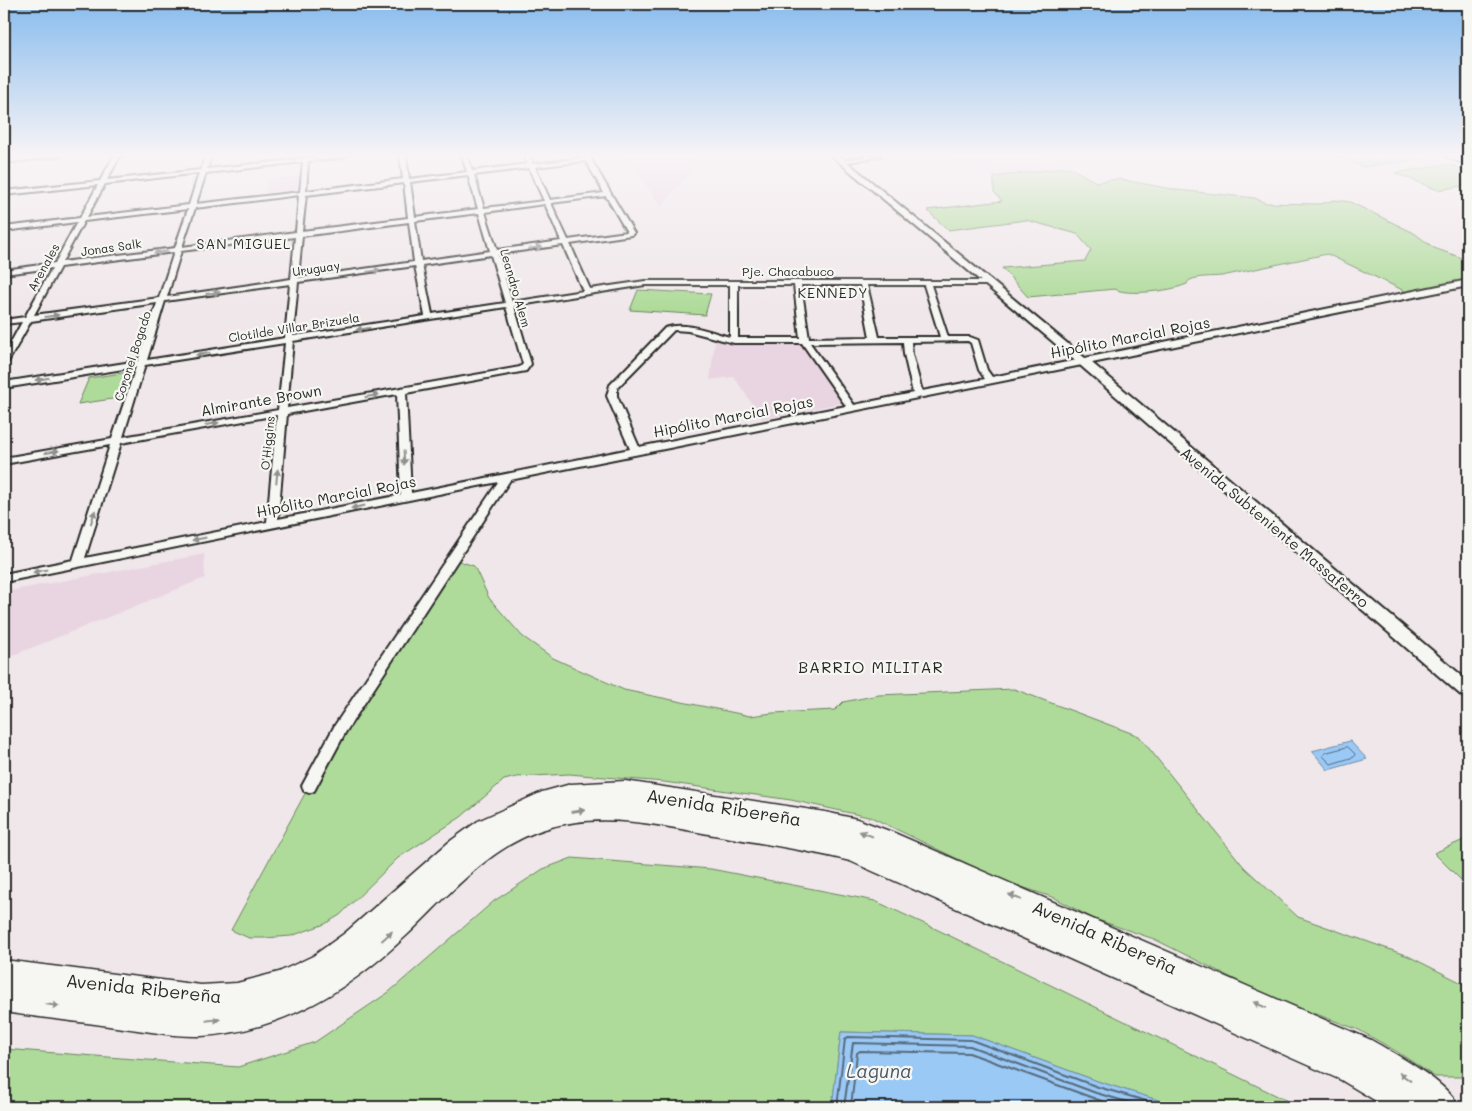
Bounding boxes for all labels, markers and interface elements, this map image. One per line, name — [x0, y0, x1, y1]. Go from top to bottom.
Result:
district label: SAN MIGUEL — [197, 234, 291, 253]
street label: Jonas Salk — [80, 235, 142, 259]
street label: Arenales — [23, 240, 63, 294]
one-way arrow — [527, 243, 543, 251]
street label: Leandro Alem — [497, 247, 535, 329]
one-way arrow — [153, 248, 169, 256]
street label: Uruguay — [291, 257, 341, 279]
street label: Pje. Chacabuco — [742, 263, 834, 279]
one-way arrow — [366, 267, 382, 275]
district label: KENNEDY — [798, 283, 869, 302]
one-way arrow — [205, 289, 221, 297]
street label: Coronel Bogado — [110, 309, 154, 403]
street label: Clotilde Villar Brizuela — [227, 309, 361, 345]
one-way arrow — [44, 311, 60, 319]
street label: Hipólito Marcial Rojas — [1048, 312, 1212, 362]
one-way arrow — [355, 325, 371, 333]
one-way arrow — [194, 350, 210, 358]
one-way arrow — [34, 376, 50, 384]
street label: Almirante Brown — [199, 380, 323, 420]
street label: Hipólito Marcial Rojas — [651, 391, 815, 441]
one-way arrow — [364, 392, 380, 400]
street label: O'Higgins — [256, 415, 278, 471]
one-way arrow — [204, 420, 220, 428]
street label: Avenida Subteniente Massaferro — [1177, 442, 1374, 612]
one-way arrow — [44, 448, 60, 456]
one-way arrow — [401, 450, 409, 466]
one-way arrow — [273, 467, 281, 483]
street label: Hipólito Marcial Rojas — [254, 471, 418, 521]
one-way arrow — [350, 503, 366, 511]
one-way arrow — [89, 510, 97, 525]
one-way arrow — [192, 535, 207, 543]
one-way arrow — [32, 567, 48, 575]
district label: BARRIO MILITAR — [798, 656, 944, 677]
street label: Avenida Ribereña — [645, 783, 803, 831]
one-way arrow — [570, 807, 586, 815]
one-way arrow — [859, 829, 873, 837]
one-way arrow — [1008, 893, 1022, 901]
street label: Avenida Ribereña — [1029, 894, 1181, 980]
one-way arrow — [381, 930, 393, 942]
street label: Avenida Ribereña — [65, 968, 223, 1008]
one-way arrow — [1253, 1000, 1267, 1008]
one-way arrow — [44, 1001, 60, 1009]
one-way arrow — [206, 1016, 222, 1024]
water label: Laguna — [846, 1058, 912, 1083]
one-way arrow — [1399, 1072, 1412, 1082]

